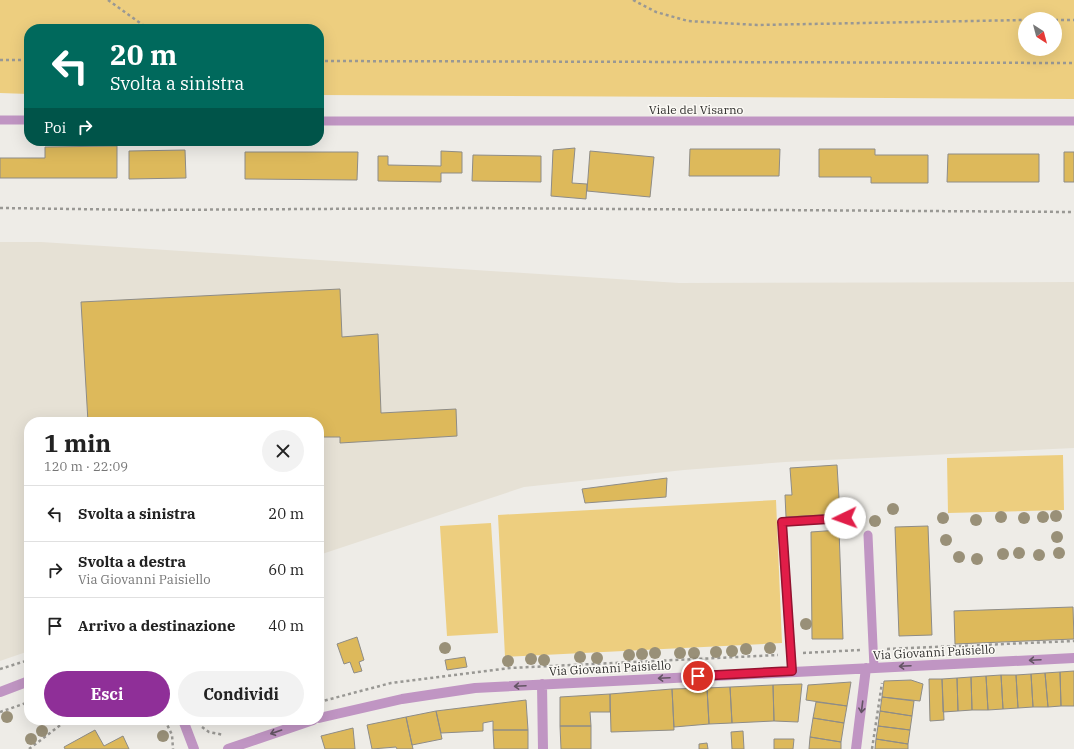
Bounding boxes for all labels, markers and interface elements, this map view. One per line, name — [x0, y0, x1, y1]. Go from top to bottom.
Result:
north arrow — [1018, 12, 1062, 56]
map controls — [1018, 12, 1062, 56]
text: 20 m — [110, 36, 177, 73]
icon: left — [44, 40, 96, 92]
text: Svolta a sinistra — [110, 72, 244, 95]
street label: Viale del Visarno — [649, 102, 744, 117]
icon: right — [74, 116, 96, 138]
text: Poi — [44, 118, 66, 137]
text: 1 min — [44, 427, 111, 459]
button: close — [262, 430, 304, 472]
text: 120 m · 22:09 — [44, 458, 128, 475]
position arrow — [824, 497, 866, 539]
icon: left — [44, 503, 66, 525]
text: Svolta a sinistra — [78, 504, 196, 523]
text: 20 m — [268, 504, 304, 523]
text: Svolta a destra — [78, 552, 186, 571]
icon: right — [44, 559, 66, 581]
text: 60 m — [268, 560, 304, 579]
text: Via Giovanni Paisiello — [78, 571, 211, 588]
icon: arrive — [44, 615, 66, 637]
text: Arrivo a destinazione — [78, 616, 235, 635]
text: 40 m — [268, 616, 304, 635]
street label: Via Giovanni Paisiello — [873, 641, 996, 663]
one-way arrow — [1029, 656, 1042, 663]
street label: Via Giovanni Paisiello — [549, 657, 672, 679]
pin — [681, 659, 715, 693]
one-way arrow — [899, 663, 912, 670]
icon: arrive — [687, 665, 709, 687]
button: Esci — [44, 671, 170, 717]
button: Condividi — [178, 671, 304, 717]
one-way arrow — [657, 674, 670, 681]
one-way arrow — [514, 682, 527, 689]
one-way arrow — [858, 700, 865, 713]
one-way arrow — [270, 729, 282, 737]

